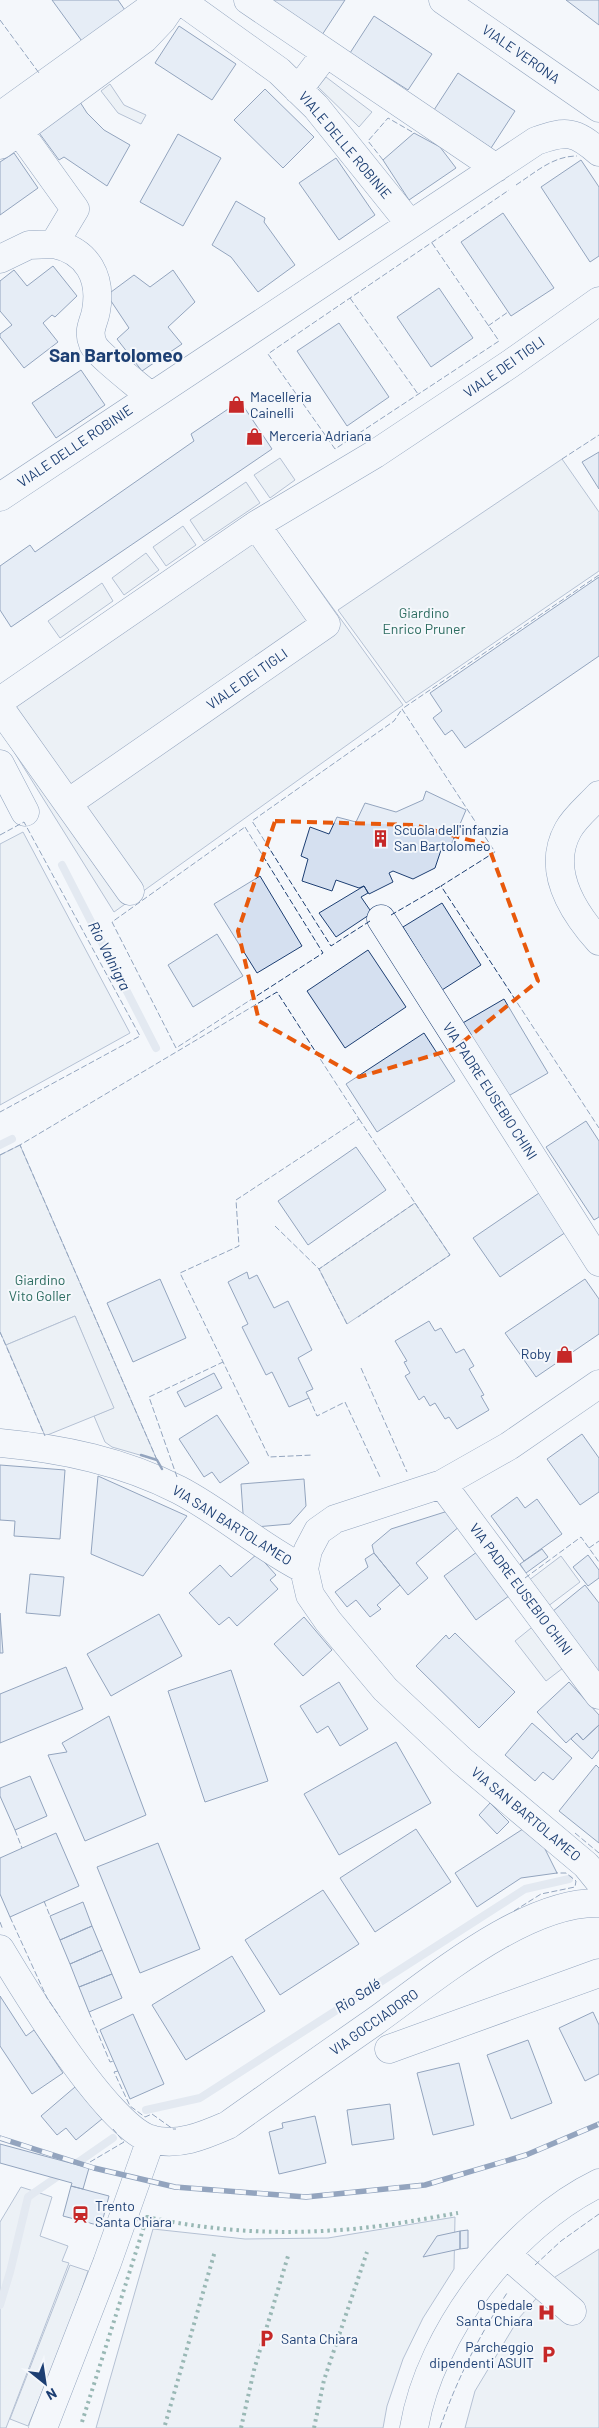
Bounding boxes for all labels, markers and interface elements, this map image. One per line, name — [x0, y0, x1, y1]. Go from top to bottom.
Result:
street label: VIALE VERONA — [479, 20, 564, 87]
street label: VIALE DELLE ROBINIE — [295, 87, 395, 202]
street label: VIALE DEI TIGLI — [460, 332, 547, 401]
district label: San Bartolomeo — [49, 343, 183, 366]
place label: Macelleria Cainelli — [250, 388, 312, 421]
shop icon: Macelleria Cainelli — [226, 395, 246, 415]
street label: VIALE DELLE ROBINIE — [14, 401, 135, 490]
shop icon: Merceria Adriana — [245, 426, 265, 446]
place label: Merceria Adriana — [269, 427, 371, 444]
park label: Giardino Enrico Pruner — [382, 604, 466, 637]
street label: VIALE DEI TIGLI — [203, 644, 290, 713]
place label: Scuola dell'infanzia San Bartolomeo — [394, 821, 509, 854]
building icon: Scuola dell'infanzia San Bartolomeo — [370, 828, 390, 848]
water label: Rio Valnigra — [85, 918, 135, 993]
street label: VIA PADRE EUSEBIO CHINI — [440, 1019, 541, 1163]
park label: Giardino Vito Goller — [9, 1271, 71, 1304]
shop icon: Roby — [555, 1344, 575, 1364]
place label: Roby — [521, 1345, 552, 1362]
street label: VIA SAN BARTOLAMEO — [169, 1481, 295, 1568]
street label: VIA PADRE EUSEBIO CHINI — [466, 1519, 577, 1658]
street label: VIA SAN BARTOLAMEO — [468, 1763, 585, 1864]
water label: Rio Salé — [331, 1974, 384, 2017]
street label: VIA GOCCIADORO — [326, 1985, 421, 2058]
place label: Trento Santa Chiara — [95, 2197, 172, 2230]
station icon: Trento Santa Chiara — [71, 2204, 91, 2224]
place label: Ospedale Santa Chiara — [456, 2296, 533, 2329]
hospital icon: Ospedale Santa Chiara — [537, 2303, 557, 2323]
parking icon: Santa Chiara — [257, 2329, 277, 2349]
place label: Santa Chiara — [281, 2330, 358, 2347]
place label: Parcheggio dipendenti ASUIT — [429, 2338, 534, 2371]
parking icon: Parcheggio dipendenti ASUIT — [538, 2345, 558, 2365]
north arrow — [20, 2358, 70, 2408]
text: N — [43, 2385, 60, 2404]

